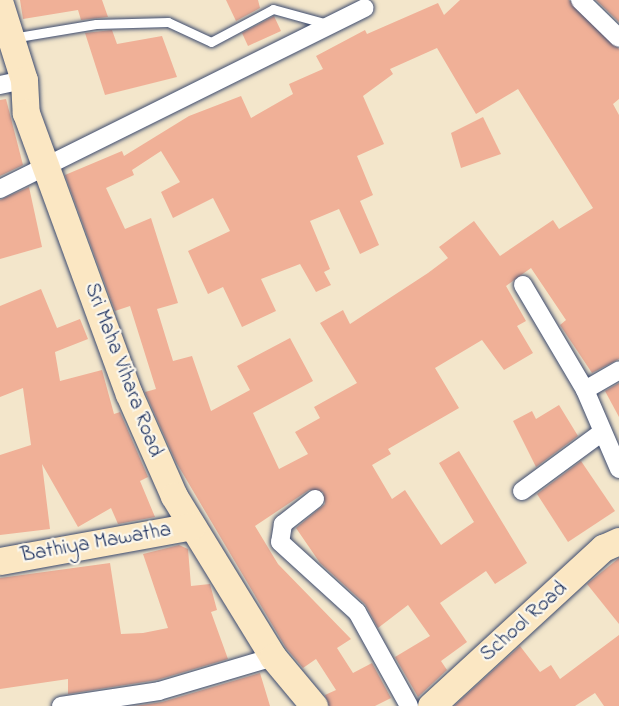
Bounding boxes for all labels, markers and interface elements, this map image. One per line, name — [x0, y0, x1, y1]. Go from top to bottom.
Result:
street label: Sri Maha Vihara Road — [78, 279, 168, 461]
street label: Bathiya Mawatha — [19, 517, 173, 569]
street label: School Road — [475, 576, 573, 668]

